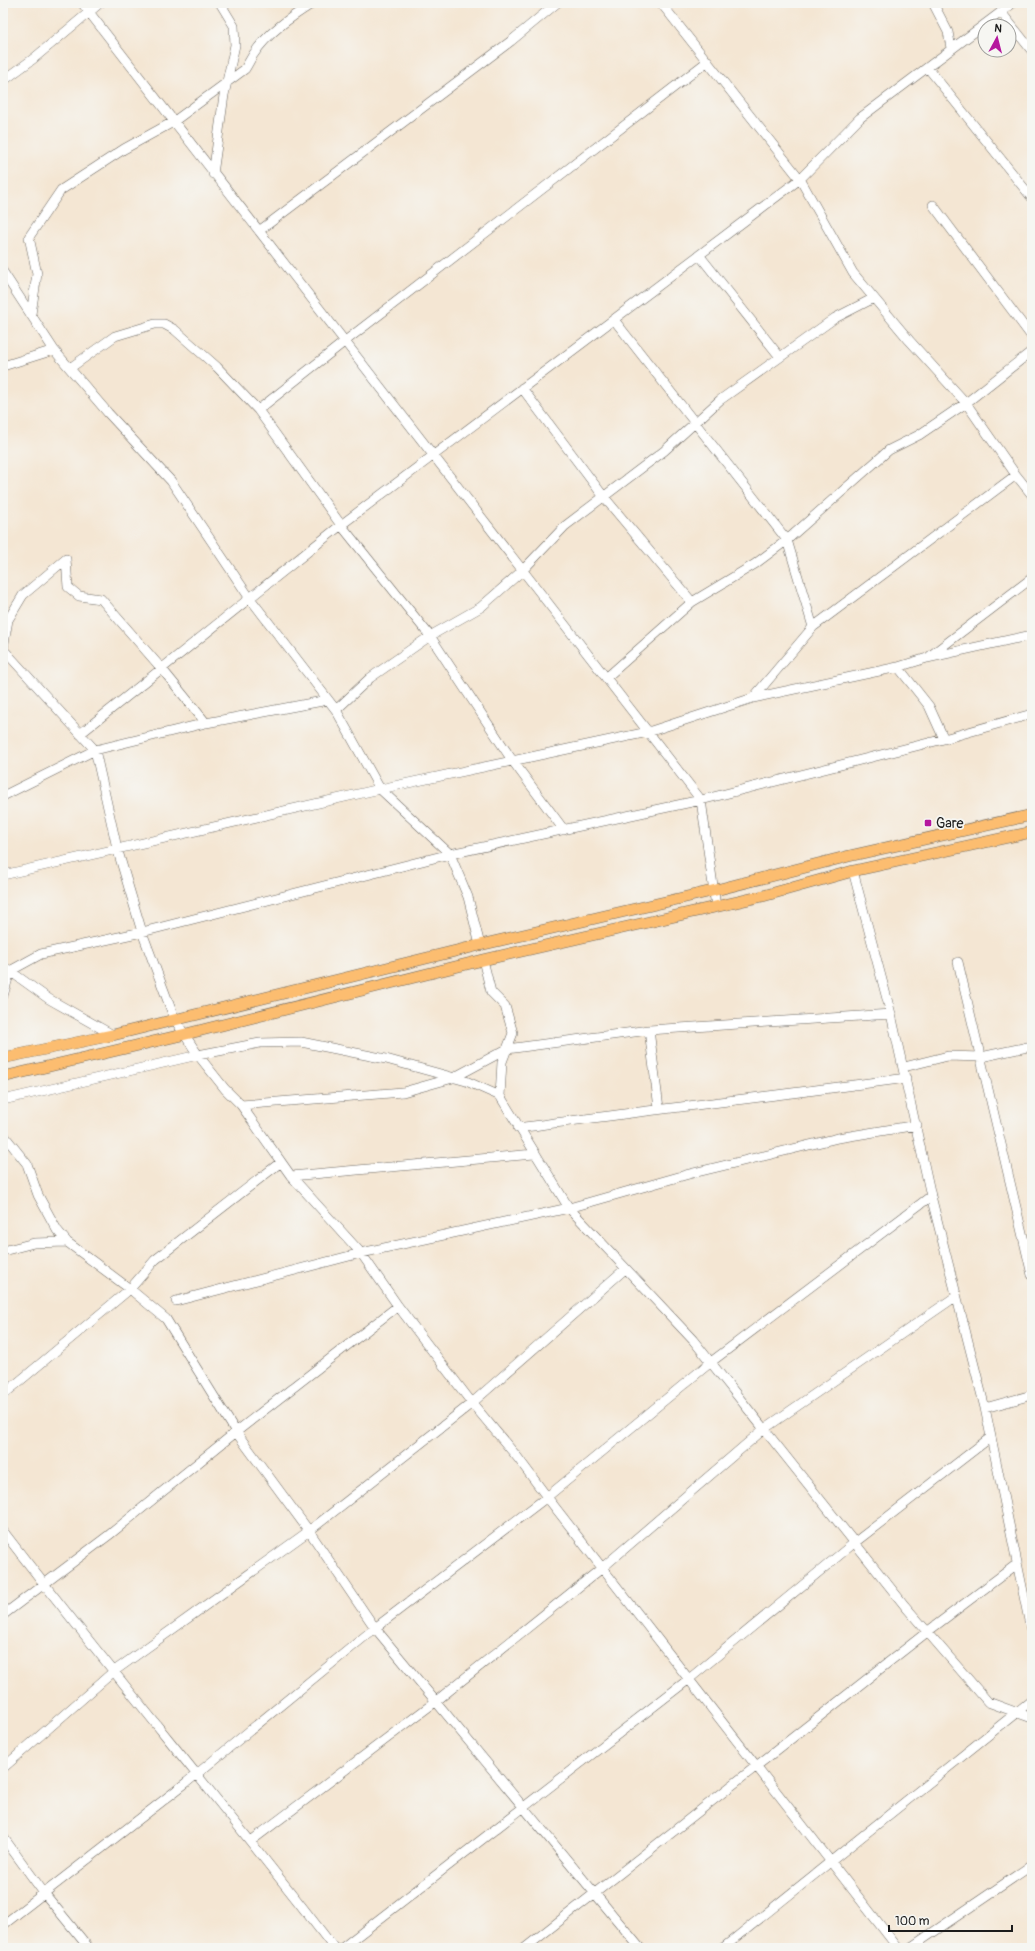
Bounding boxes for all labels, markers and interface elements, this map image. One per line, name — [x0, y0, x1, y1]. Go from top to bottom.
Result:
north arrow — [977, 18, 1017, 58]
text: N — [994, 22, 1003, 36]
place label: Gare — [936, 815, 964, 832]
marker: Gare — [923, 818, 933, 828]
scale bar — [889, 1907, 1012, 1933]
text: 100 m — [895, 1914, 930, 1929]

